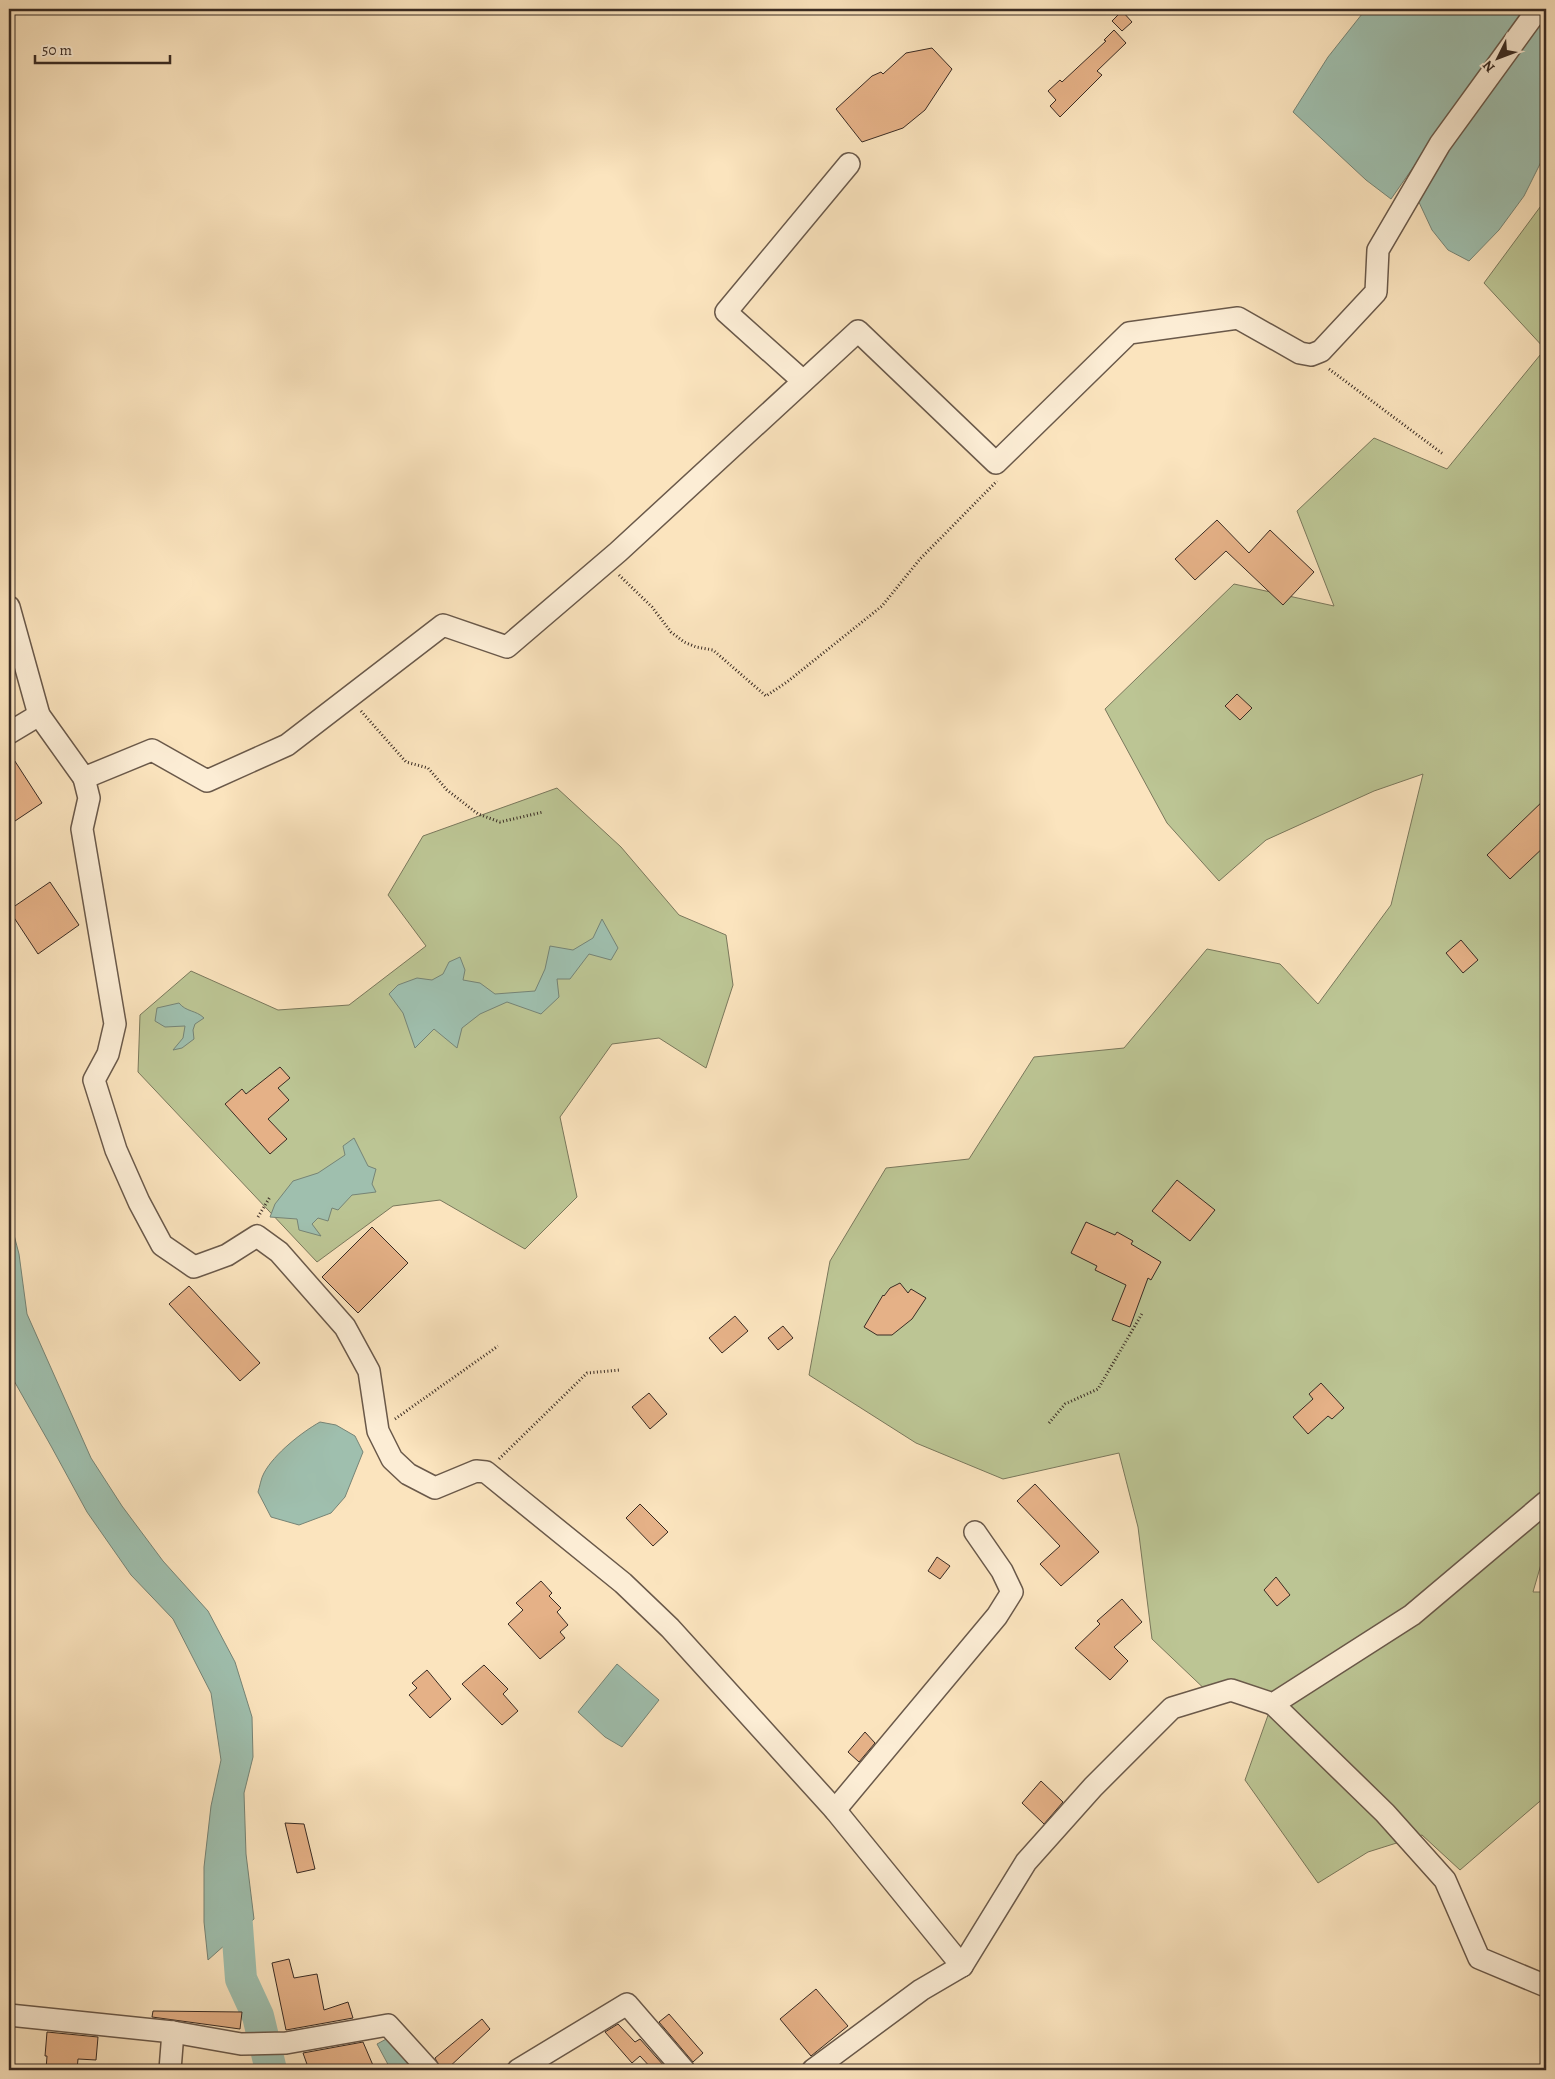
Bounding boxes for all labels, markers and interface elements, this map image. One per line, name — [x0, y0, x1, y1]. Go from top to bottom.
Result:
scale bar — [35, 32, 170, 64]
north arrow — [1472, 32, 1522, 82]
text: 50 m — [42, 40, 72, 60]
text: N — [1478, 56, 1499, 77]

